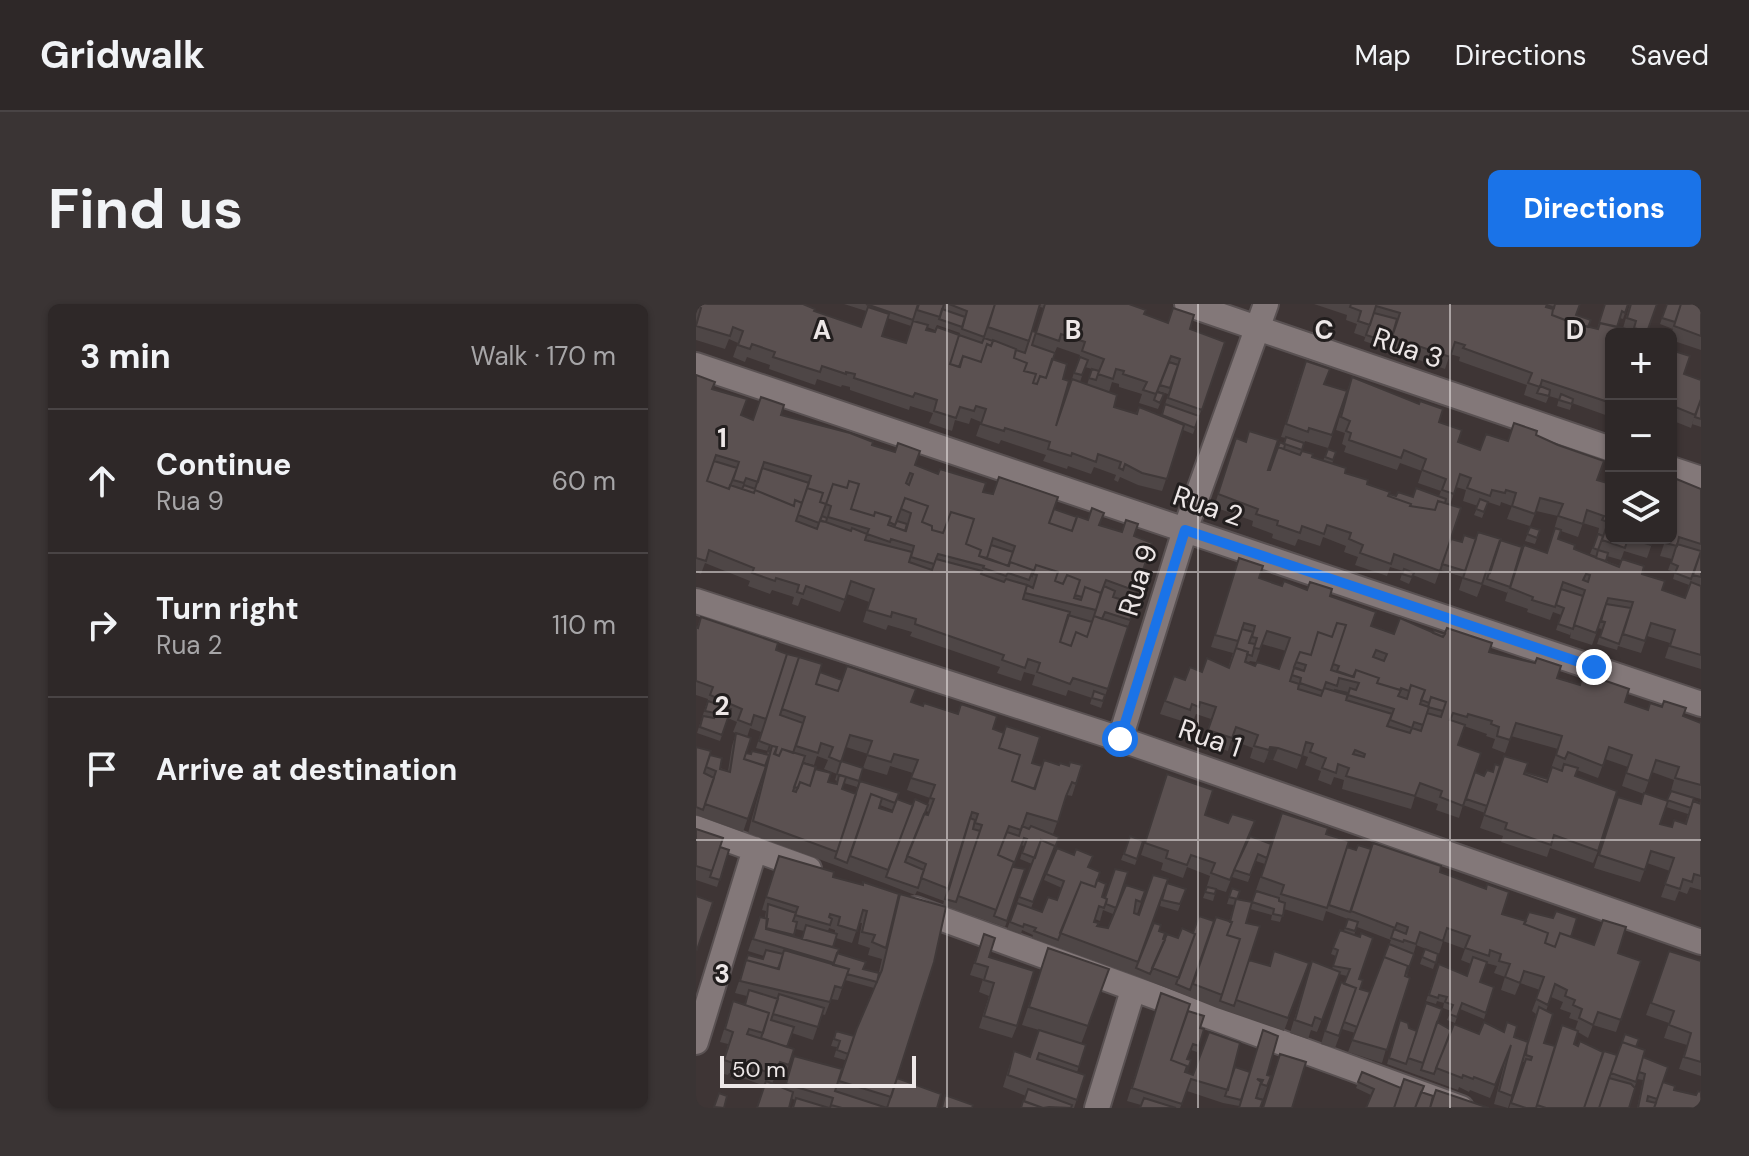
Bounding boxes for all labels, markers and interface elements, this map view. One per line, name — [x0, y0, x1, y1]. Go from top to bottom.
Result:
text: Gridwalk — [40, 30, 205, 80]
text: Map — [1354, 37, 1411, 74]
text: Directions — [1455, 37, 1587, 74]
text: Saved — [1631, 37, 1709, 74]
button: Directions — [1488, 170, 1701, 247]
text: Find us — [48, 172, 243, 245]
text: A — [813, 313, 831, 347]
text: B — [1065, 313, 1081, 347]
text: C — [1314, 313, 1334, 347]
text: D — [1566, 313, 1584, 347]
street label: Rua 3 — [1368, 319, 1448, 377]
map controls — [1605, 328, 1677, 544]
button: + — [1605, 328, 1677, 400]
text: 3 min — [80, 334, 171, 379]
text: Walk · 170 m — [471, 339, 616, 373]
button: − — [1605, 400, 1677, 472]
text: 1 — [717, 421, 727, 455]
text: Continue — [156, 445, 291, 484]
icon: ahead — [80, 459, 124, 503]
text: 60 m — [552, 464, 616, 498]
button: layers — [1605, 472, 1677, 544]
street label: Rua 2 — [1168, 477, 1248, 535]
text: Rua 9 — [156, 484, 224, 518]
street label: Rua 9 — [1110, 540, 1166, 620]
text: Turn right — [156, 589, 299, 628]
icon: right — [80, 603, 124, 647]
text: 110 m — [552, 608, 616, 642]
text: Rua 2 — [156, 628, 222, 662]
route end — [1576, 649, 1612, 685]
text: 2 — [714, 689, 730, 723]
street label: Rua 1 — [1174, 710, 1246, 766]
route start — [1102, 721, 1138, 757]
icon: arrive — [80, 747, 124, 791]
text: Arrive at destination — [156, 750, 457, 789]
text: 3 — [714, 957, 730, 991]
scale bar — [720, 1052, 916, 1088]
text: 50 m — [732, 1055, 786, 1084]

